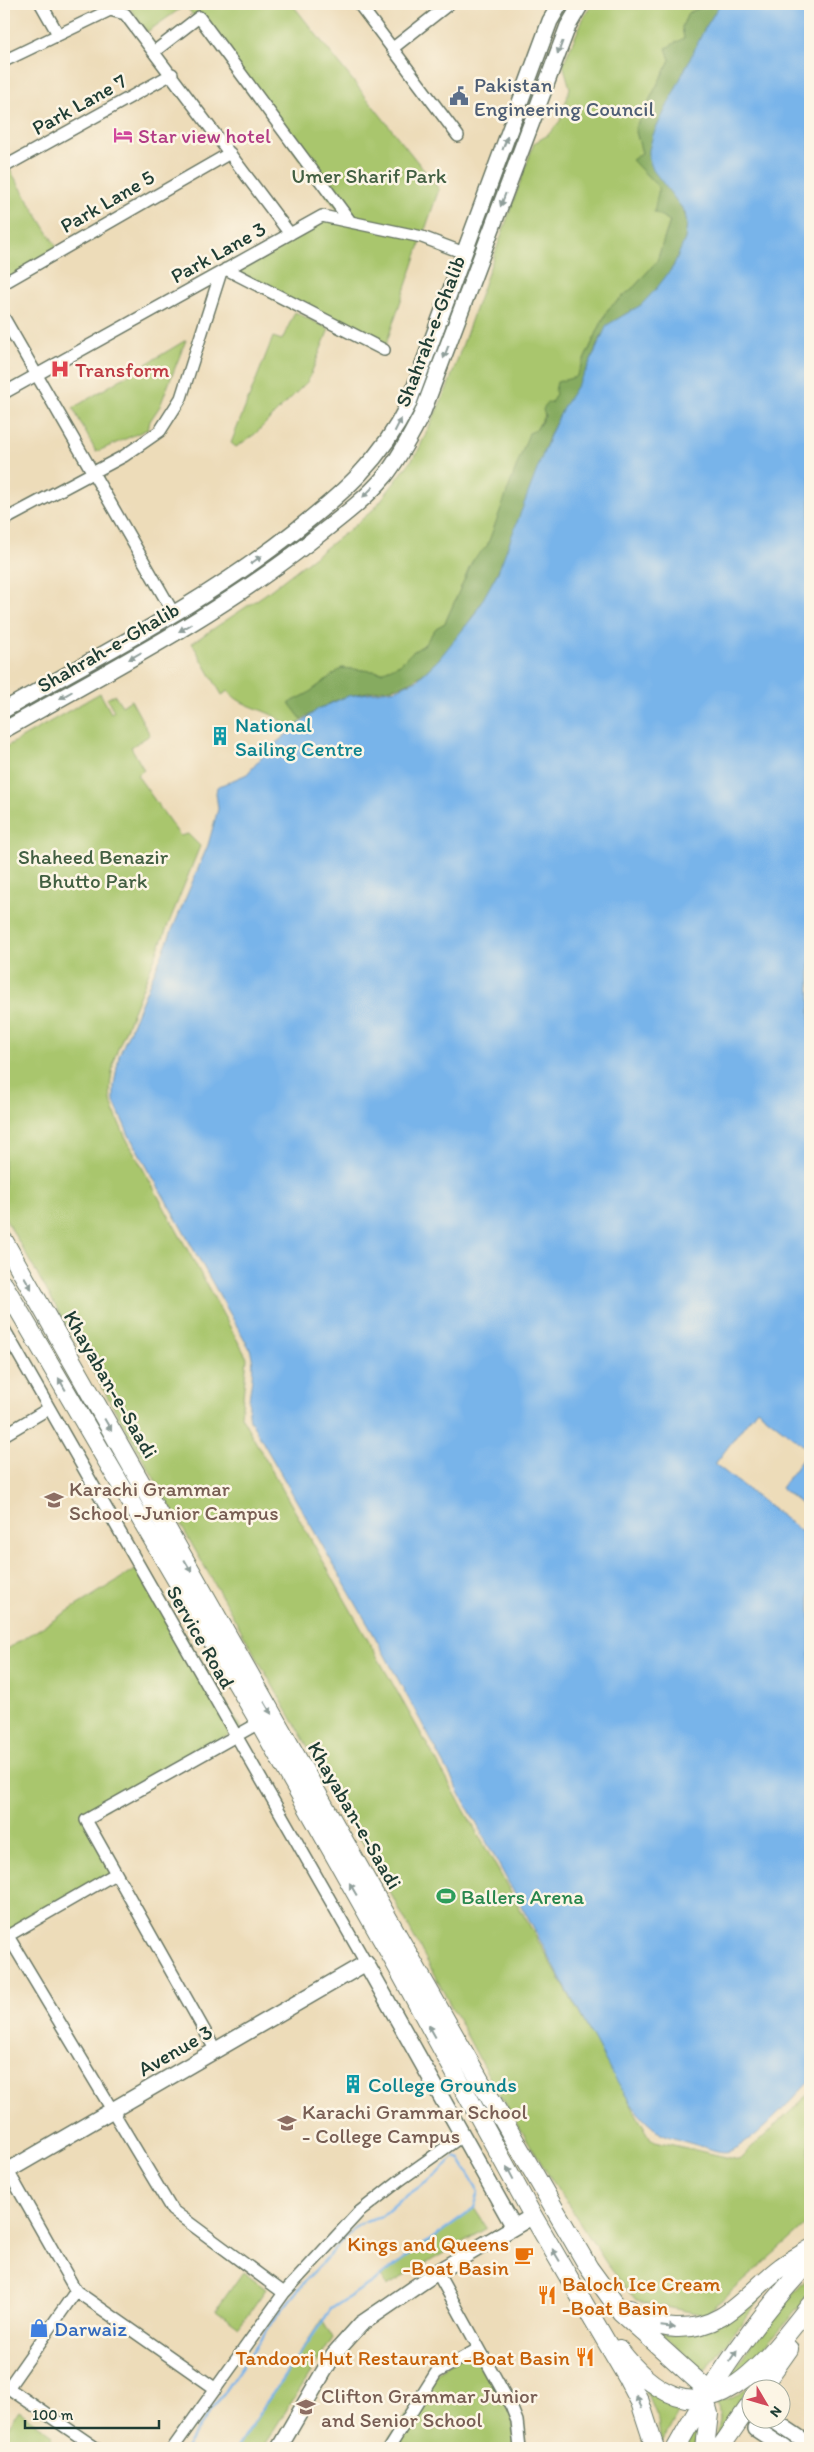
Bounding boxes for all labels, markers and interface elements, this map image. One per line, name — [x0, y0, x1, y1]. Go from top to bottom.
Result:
one-way arrow — [556, 41, 564, 56]
street label: Park Lane 7 — [27, 68, 131, 140]
place label: Pakistan Engineering Council — [474, 72, 654, 121]
public building icon: Pakistan Engineering Council — [448, 85, 470, 107]
place label: Star view hotel — [138, 123, 271, 148]
hotel icon: Star view hotel — [112, 124, 134, 146]
one-way arrow — [501, 135, 509, 150]
park label: Umer Sharif Park — [291, 163, 447, 188]
street label: Park Lane 5 — [55, 164, 159, 238]
one-way arrow — [499, 193, 507, 208]
street label: Park Lane 3 — [166, 216, 270, 288]
street label: Shahrah-e-Ghalib — [390, 252, 470, 410]
one-way arrow — [442, 345, 450, 360]
place label: Transform — [75, 357, 170, 382]
hospital icon: Transform — [49, 358, 71, 380]
one-way arrow — [394, 418, 402, 433]
one-way arrow — [362, 486, 374, 498]
one-way arrow — [249, 555, 263, 565]
street label: Shahrah-e-Ghalib — [32, 596, 184, 698]
one-way arrow — [178, 623, 191, 632]
one-way arrow — [128, 652, 142, 660]
one-way arrow — [58, 691, 73, 699]
place label: National Sailing Centre — [235, 712, 363, 761]
building icon: National Sailing Centre — [209, 725, 231, 747]
park label: Shaheed Benazir Bhutto Park — [18, 844, 169, 893]
one-way arrow — [23, 1277, 32, 1290]
street label: Khayaban-e-Saadi — [59, 1306, 163, 1462]
one-way arrow — [57, 1378, 66, 1391]
one-way arrow — [104, 1417, 112, 1432]
place label: Karachi Grammar School -Junior Campus — [69, 1476, 279, 1525]
school or university icon: Karachi Grammar School -Junior Campus — [43, 1489, 65, 1511]
one-way arrow — [184, 1559, 192, 1574]
street label: Service Road — [161, 1581, 241, 1693]
one-way arrow — [264, 1701, 273, 1714]
street label: Khayaban-e-Saadi — [303, 1737, 407, 1893]
one-way arrow — [348, 1882, 357, 1895]
place label: Ballers Arena — [461, 1884, 584, 1909]
sports icon: Ballers Arena — [435, 1885, 457, 1907]
street label: Avenue 3 — [133, 2019, 217, 2081]
one-way arrow — [428, 2023, 436, 2038]
place label: College Grounds — [368, 2072, 517, 2097]
building icon: College Grounds — [342, 2073, 364, 2095]
place label: Karachi Grammar School - College Campus — [302, 2099, 528, 2148]
school or university icon: Karachi Grammar School - College Campus — [276, 2112, 298, 2134]
one-way arrow — [505, 2167, 514, 2180]
place label: Kings and Queens -Boat Basin — [347, 2231, 509, 2280]
cafe icon: Kings and Queens -Boat Basin — [513, 2244, 535, 2266]
one-way arrow — [552, 2249, 561, 2262]
place label: Baloch Ice Cream -Boat Basin — [562, 2271, 721, 2320]
restaurant icon: Baloch Ice Cream -Boat Basin — [536, 2284, 558, 2306]
place label: Darwaiz — [54, 2316, 127, 2341]
shop icon: Darwaiz — [28, 2317, 50, 2339]
one-way arrow — [661, 2323, 677, 2331]
place label: Tandoori Hut Restaurant -Boat Basin — [236, 2345, 570, 2370]
restaurant icon: Tandoori Hut Restaurant -Boat Basin — [574, 2346, 596, 2368]
one-way arrow — [728, 2350, 738, 2363]
north arrow — [742, 2380, 792, 2430]
place label: Clifton Grammar Junior and Senior School — [321, 2383, 538, 2432]
one-way arrow — [635, 2395, 643, 2409]
school or university icon: Clifton Grammar Junior and Senior School — [295, 2396, 317, 2418]
scale bar — [25, 2397, 159, 2429]
text: N — [766, 2403, 785, 2421]
text: 100 m — [32, 2406, 74, 2424]

